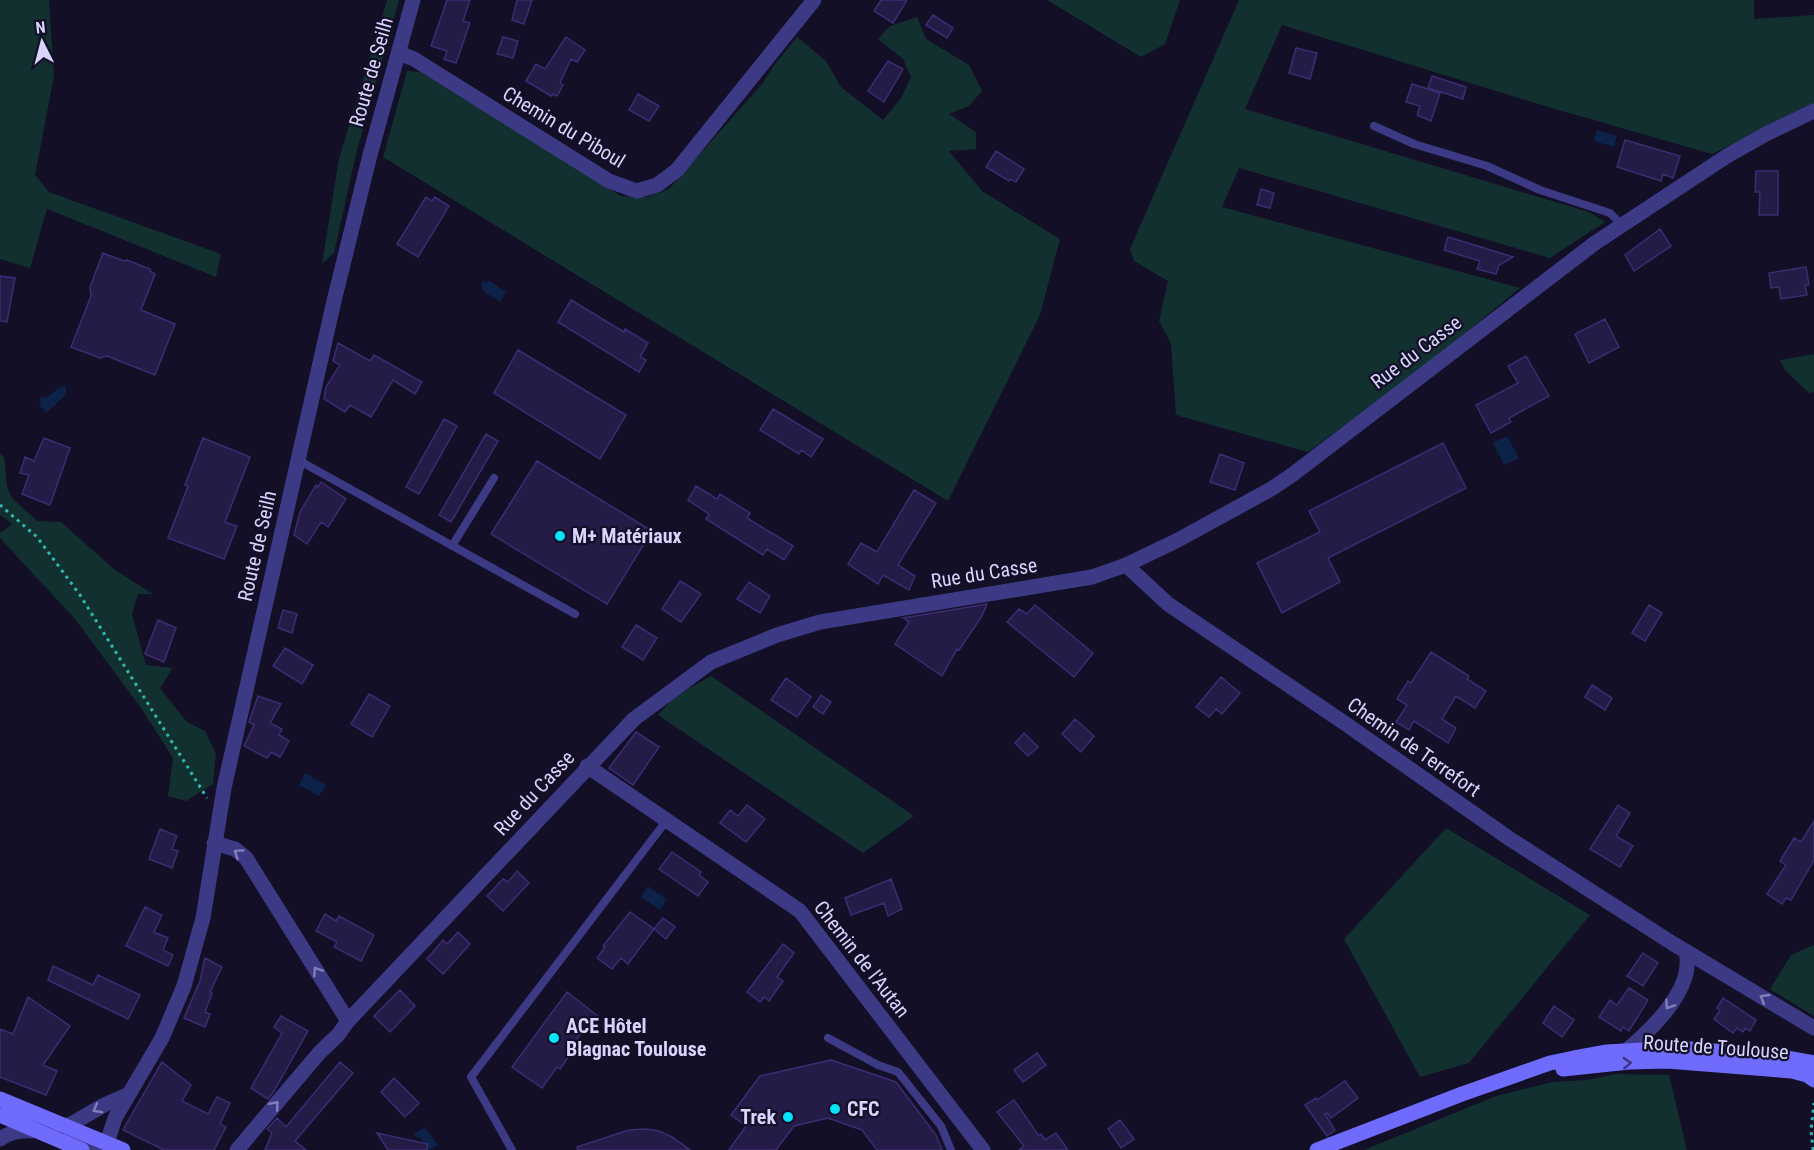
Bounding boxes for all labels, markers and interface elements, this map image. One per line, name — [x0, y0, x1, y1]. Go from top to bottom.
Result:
north arrow — [12, 12, 72, 72]
street label: Route de Seilh — [344, 15, 398, 129]
text: N — [35, 18, 46, 38]
street label: Chemin du Piboul — [499, 81, 629, 173]
street label: Rue du Casse — [1366, 310, 1466, 394]
street label: Route de Seilh — [233, 488, 281, 604]
place label: M+ Matériaux — [572, 524, 682, 548]
marker: M+ Matériaux — [553, 529, 567, 543]
street label: Rue du Casse — [929, 553, 1039, 593]
street label: Chemin de Terrefort — [1343, 692, 1485, 802]
street label: Rue du Casse — [489, 746, 579, 840]
one-way arrow — [234, 849, 245, 860]
street label: Chemin de l'Autan — [809, 896, 915, 1022]
one-way arrow — [313, 967, 325, 977]
one-way arrow — [1760, 994, 1770, 1006]
one-way arrow — [1665, 999, 1676, 1010]
place label: ACE Hôtel Blagnac Toulouse — [566, 1014, 706, 1061]
street label: Route de Toulouse — [1643, 1030, 1789, 1064]
marker: ACE Hôtel Blagnac Toulouse — [547, 1031, 561, 1045]
one-way arrow — [1623, 1056, 1632, 1069]
place label: CFC — [847, 1097, 879, 1121]
one-way arrow — [267, 1101, 278, 1112]
one-way arrow — [93, 1102, 103, 1113]
marker: CFC — [828, 1102, 842, 1116]
place label: Trek — [740, 1105, 776, 1129]
marker: Trek — [781, 1110, 795, 1124]

